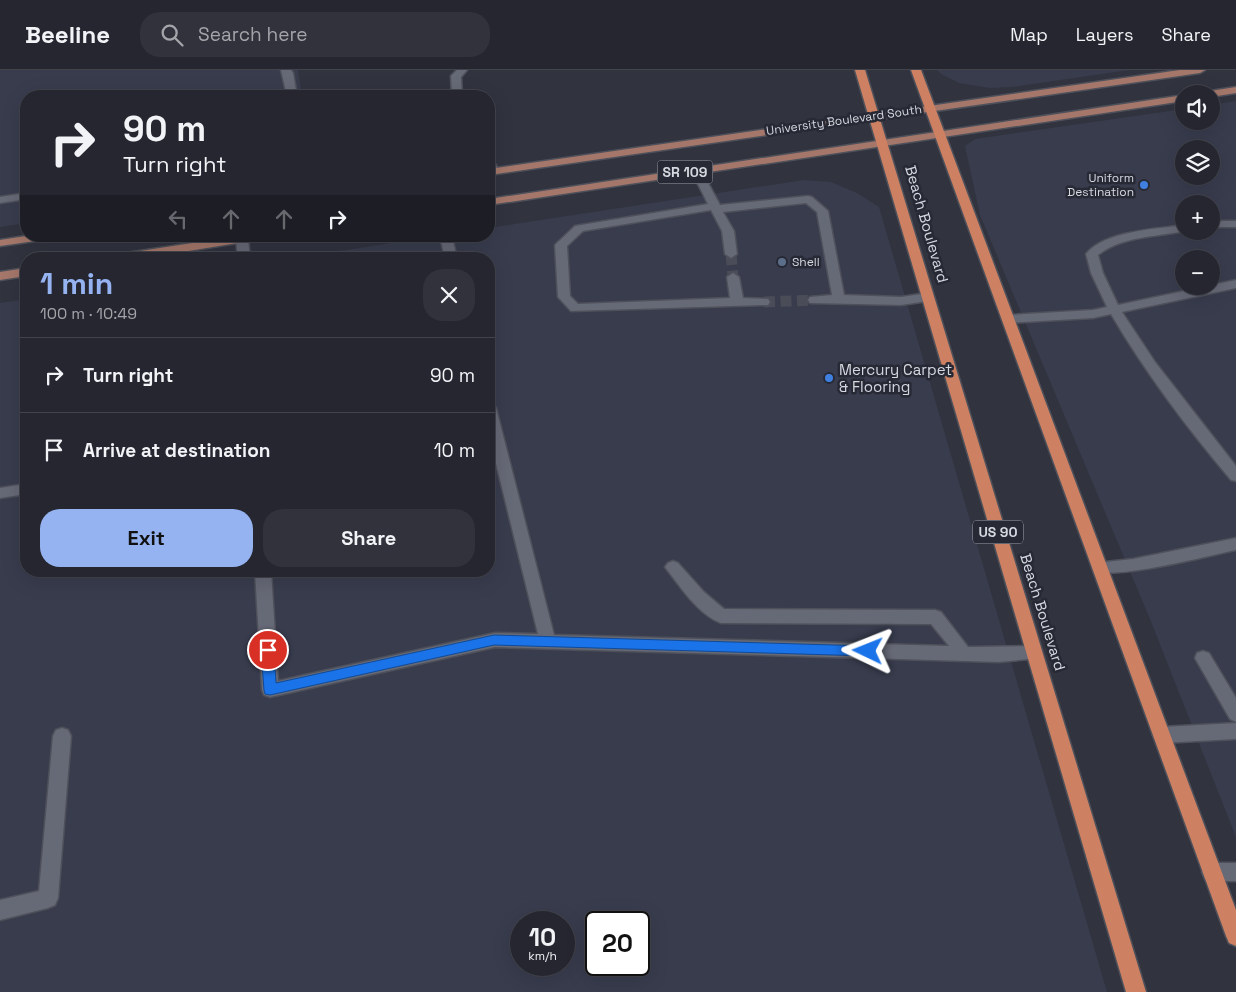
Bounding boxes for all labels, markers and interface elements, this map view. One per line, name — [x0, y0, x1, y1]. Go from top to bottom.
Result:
search box — [140, 12, 490, 57]
text: Beeline — [25, 19, 110, 50]
icon: search — [158, 21, 186, 49]
text: Search here — [198, 22, 308, 47]
text: Map — [1010, 23, 1048, 46]
text: Layers — [1076, 23, 1133, 46]
text: Share — [1161, 23, 1211, 46]
map controls — [1175, 85, 1220, 295]
button: sound — [1175, 85, 1220, 130]
street label: University Boulevard South — [765, 101, 923, 139]
text: 90 m — [123, 107, 206, 151]
icon: right — [40, 110, 105, 175]
button: layers — [1175, 140, 1220, 185]
text: Turn right — [123, 150, 226, 178]
road number: SR 109 — [658, 160, 712, 184]
street label: Beach Boulevard — [901, 163, 953, 285]
place label: Uniform Destination — [1067, 170, 1134, 200]
marker: Uniform Destination — [1138, 179, 1150, 191]
button: + — [1175, 195, 1220, 240]
icon: left — [164, 205, 192, 233]
icon: ahead — [217, 205, 245, 233]
icon: ahead — [270, 205, 298, 233]
icon: right — [323, 205, 351, 233]
button: − — [1175, 250, 1220, 295]
place label: Shell — [792, 254, 820, 270]
marker: Shell — [776, 256, 788, 268]
text: 1 min — [40, 264, 113, 303]
button: close — [423, 269, 475, 321]
text: 100 m · 10:49 — [40, 303, 137, 324]
place label: Mercury Carpet & Flooring — [839, 360, 952, 396]
icon: right — [40, 361, 68, 389]
text: Turn right — [83, 363, 173, 388]
text: 90 m — [430, 363, 475, 388]
marker: Mercury Carpet & Flooring — [823, 372, 835, 384]
icon: arrive — [40, 436, 68, 464]
text: Arrive at destination — [83, 438, 271, 463]
text: 10 m — [434, 438, 475, 463]
button: Exit — [40, 509, 253, 567]
button: Share — [263, 509, 475, 567]
road number: US 90 — [973, 521, 1023, 544]
street label: Beach Boulevard — [1016, 551, 1070, 673]
position arrow — [841, 624, 893, 676]
pin — [247, 629, 289, 671]
icon: arrive — [254, 636, 282, 664]
speed limit sign: 20 — [585, 911, 650, 976]
text: 10 — [529, 921, 556, 953]
text: km/h — [528, 948, 557, 964]

